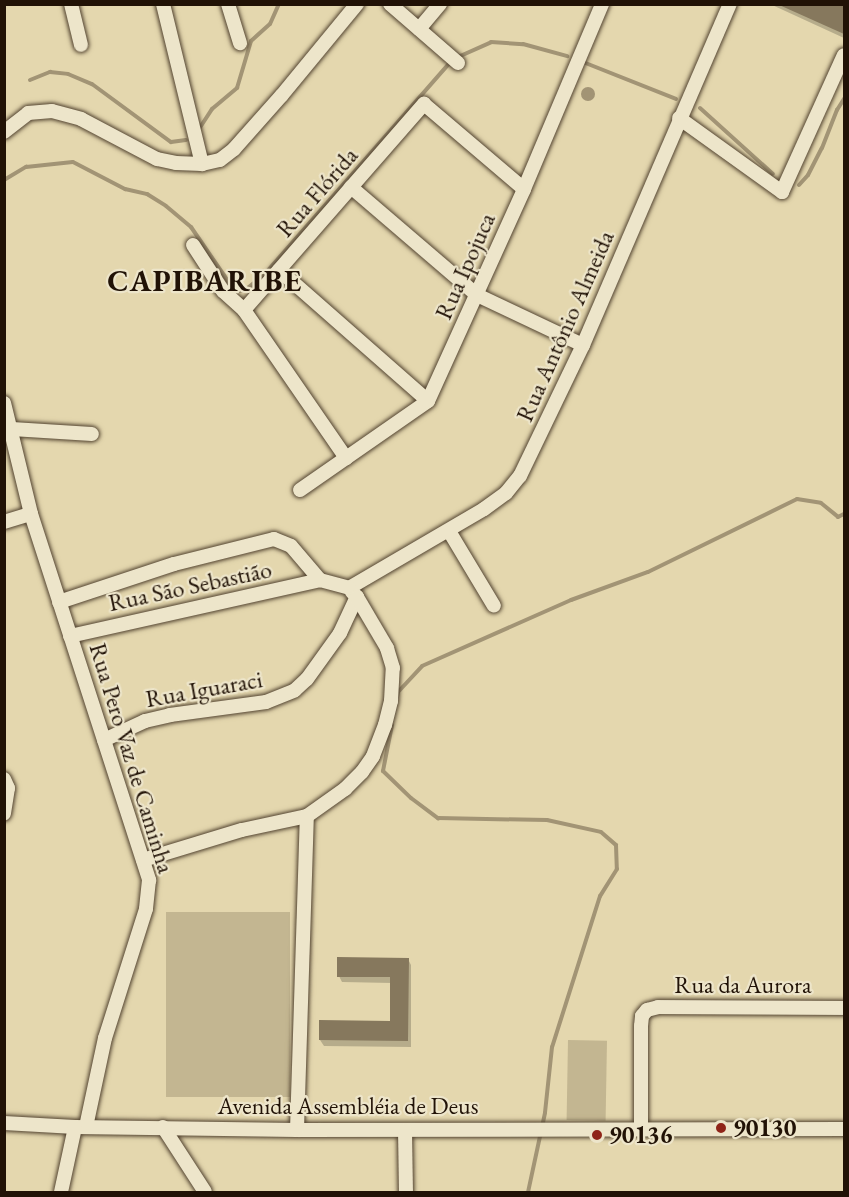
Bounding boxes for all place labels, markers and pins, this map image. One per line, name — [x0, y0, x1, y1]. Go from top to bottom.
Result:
place label: 90130 — [733, 1114, 796, 1142]
place label: 90136 — [609, 1121, 672, 1149]
marker: 90130 — [714, 1121, 728, 1135]
marker: 90136 — [590, 1128, 604, 1142]

